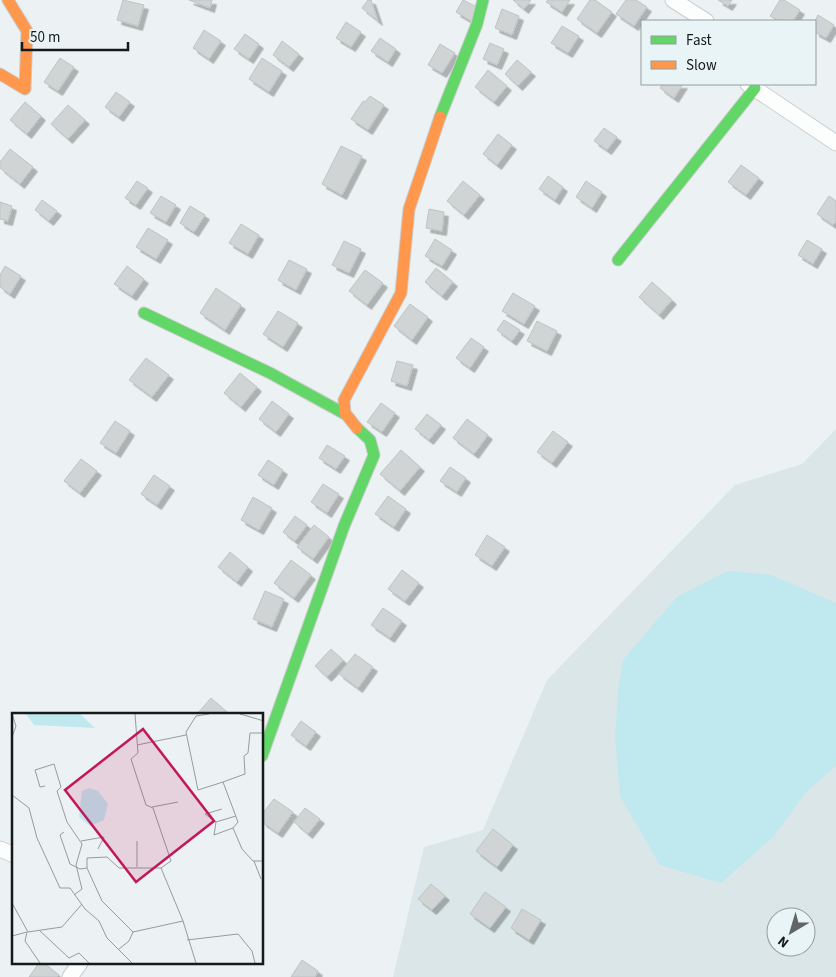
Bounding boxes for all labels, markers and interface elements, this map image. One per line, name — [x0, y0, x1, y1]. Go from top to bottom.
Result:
scale bar — [22, 20, 129, 52]
legend — [641, 20, 816, 85]
text: 50 m — [30, 27, 60, 48]
text: Fast — [686, 30, 712, 51]
text: Slow — [686, 55, 717, 76]
inset map — [12, 713, 264, 964]
north arrow — [766, 907, 816, 957]
text: N — [774, 931, 793, 952]

